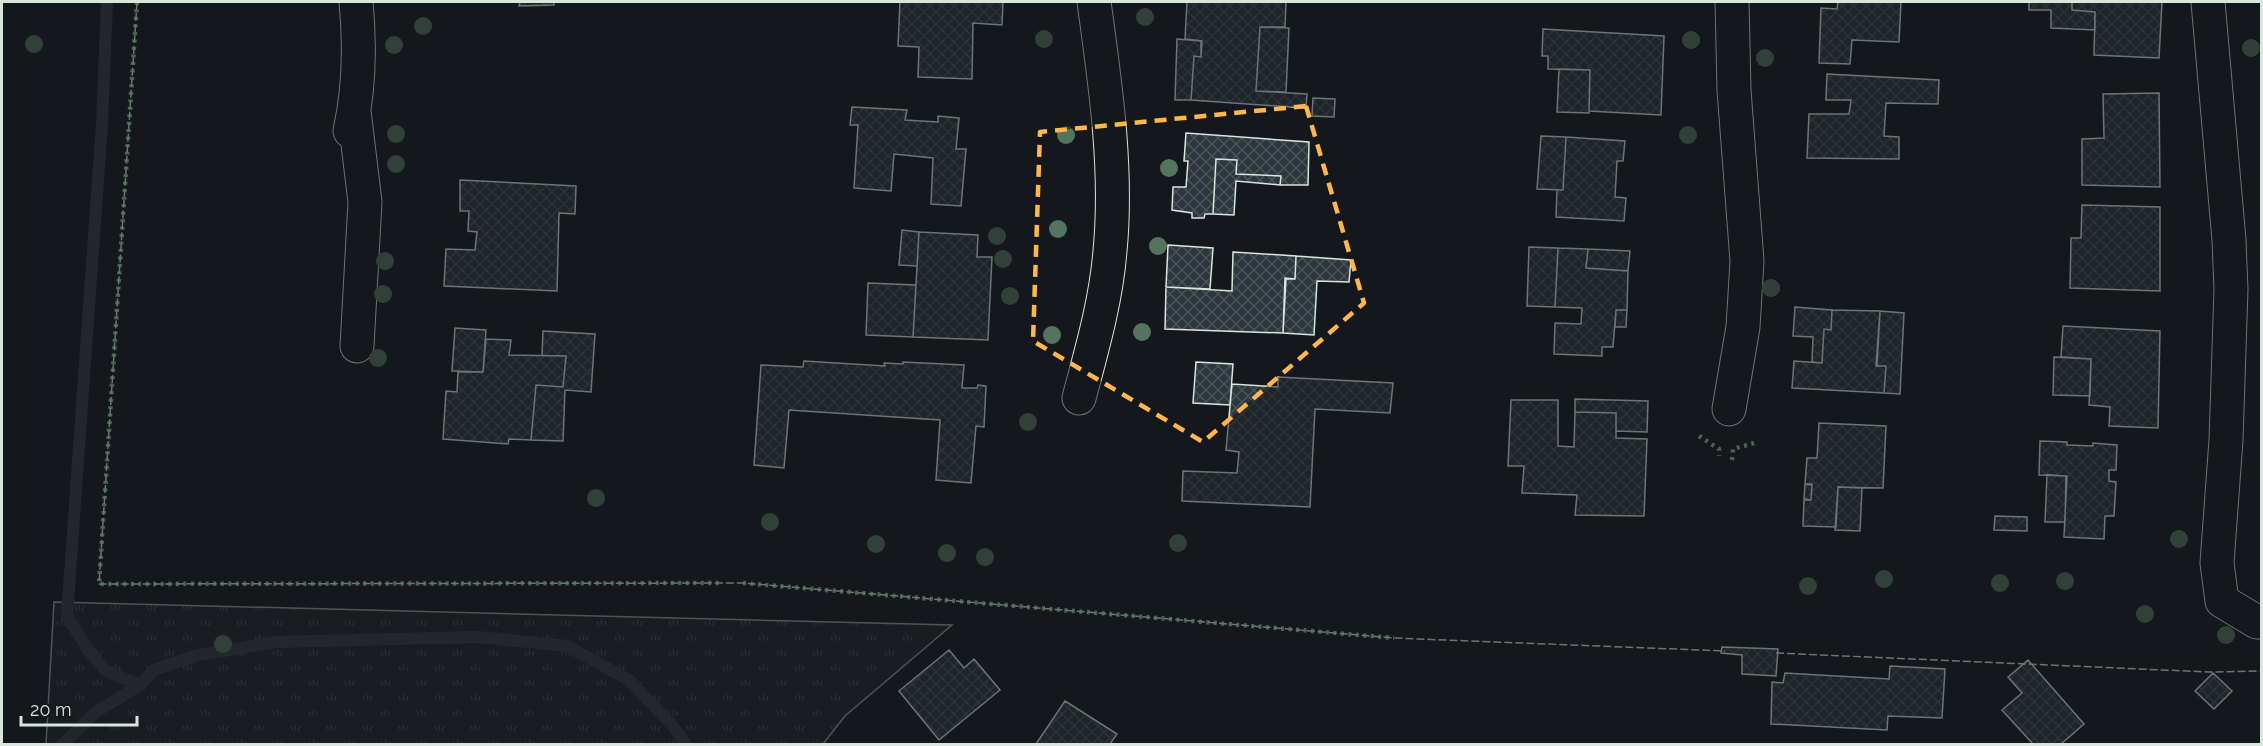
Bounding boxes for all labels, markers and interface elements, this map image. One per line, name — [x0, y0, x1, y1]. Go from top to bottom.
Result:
scale bar — [21, 689, 136, 727]
text: 20 m — [30, 699, 72, 720]

